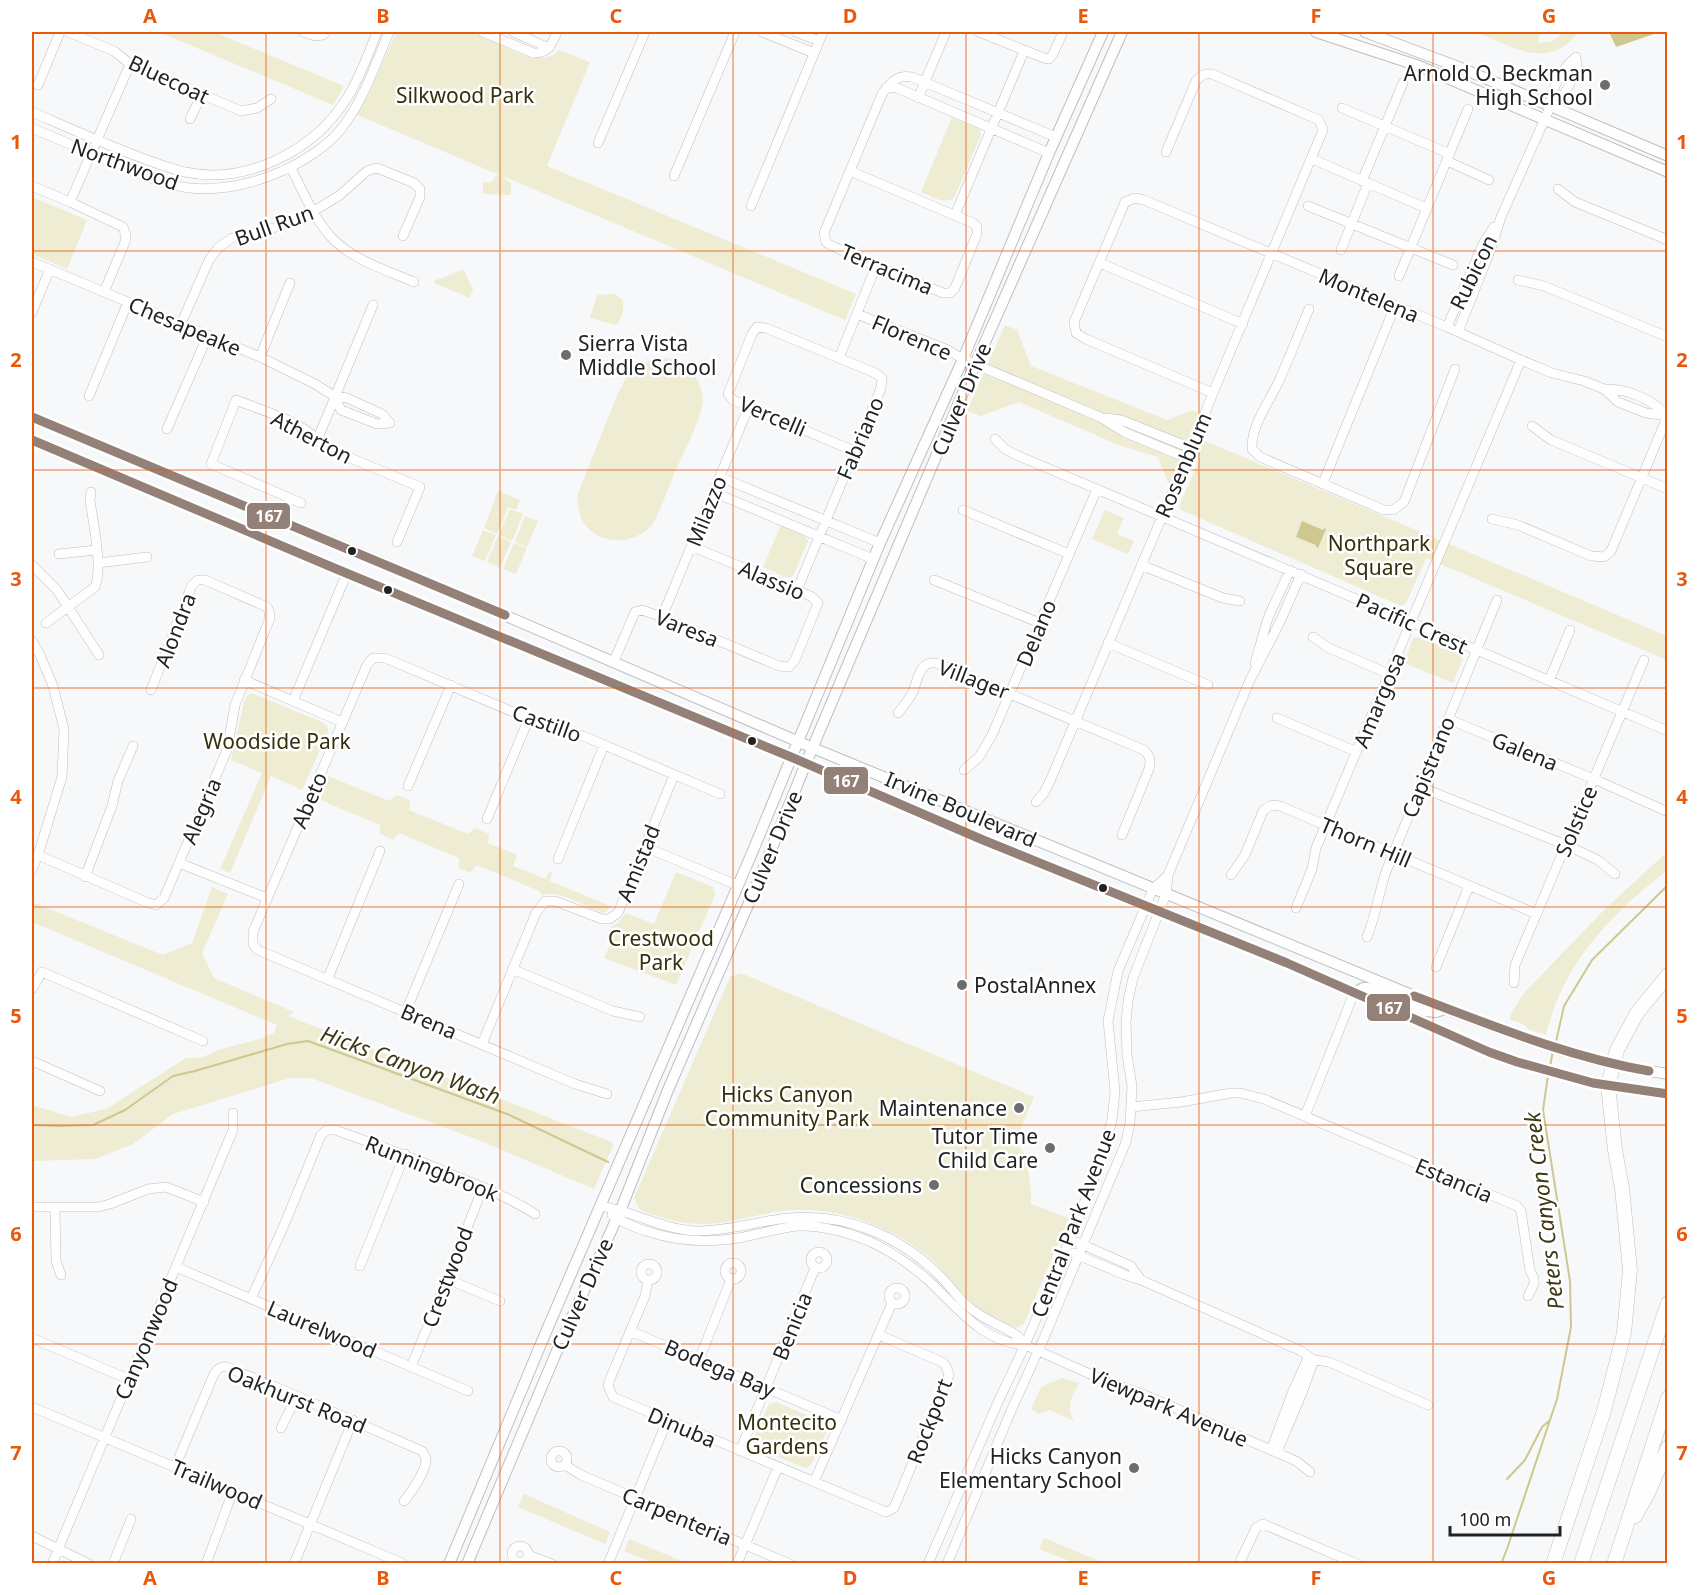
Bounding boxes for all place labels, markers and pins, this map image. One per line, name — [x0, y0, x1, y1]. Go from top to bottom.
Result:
place label: Arnold O. Beckman High School — [1404, 59, 1593, 111]
marker: Arnold O. Beckman High School — [1598, 78, 1612, 92]
place label: Sierra Vista Middle School — [578, 329, 716, 381]
marker: Sierra Vista Middle School — [559, 348, 573, 362]
unlabelled marker — [346, 545, 358, 557]
unlabelled marker — [382, 584, 394, 596]
unlabelled marker — [746, 735, 758, 747]
unlabelled marker — [1097, 882, 1109, 894]
place label: PostalAnnex — [974, 971, 1096, 999]
marker: PostalAnnex — [955, 978, 969, 992]
place label: Maintenance — [879, 1094, 1007, 1122]
marker: Maintenance — [1012, 1101, 1026, 1115]
place label: Tutor Time Child Care — [931, 1122, 1038, 1174]
marker: Tutor Time Child Care — [1043, 1141, 1057, 1155]
place label: Concessions — [800, 1171, 922, 1199]
marker: Concessions — [927, 1178, 941, 1192]
place label: Hicks Canyon Elementary School — [939, 1442, 1122, 1494]
marker: Hicks Canyon Elementary School — [1127, 1461, 1141, 1475]

